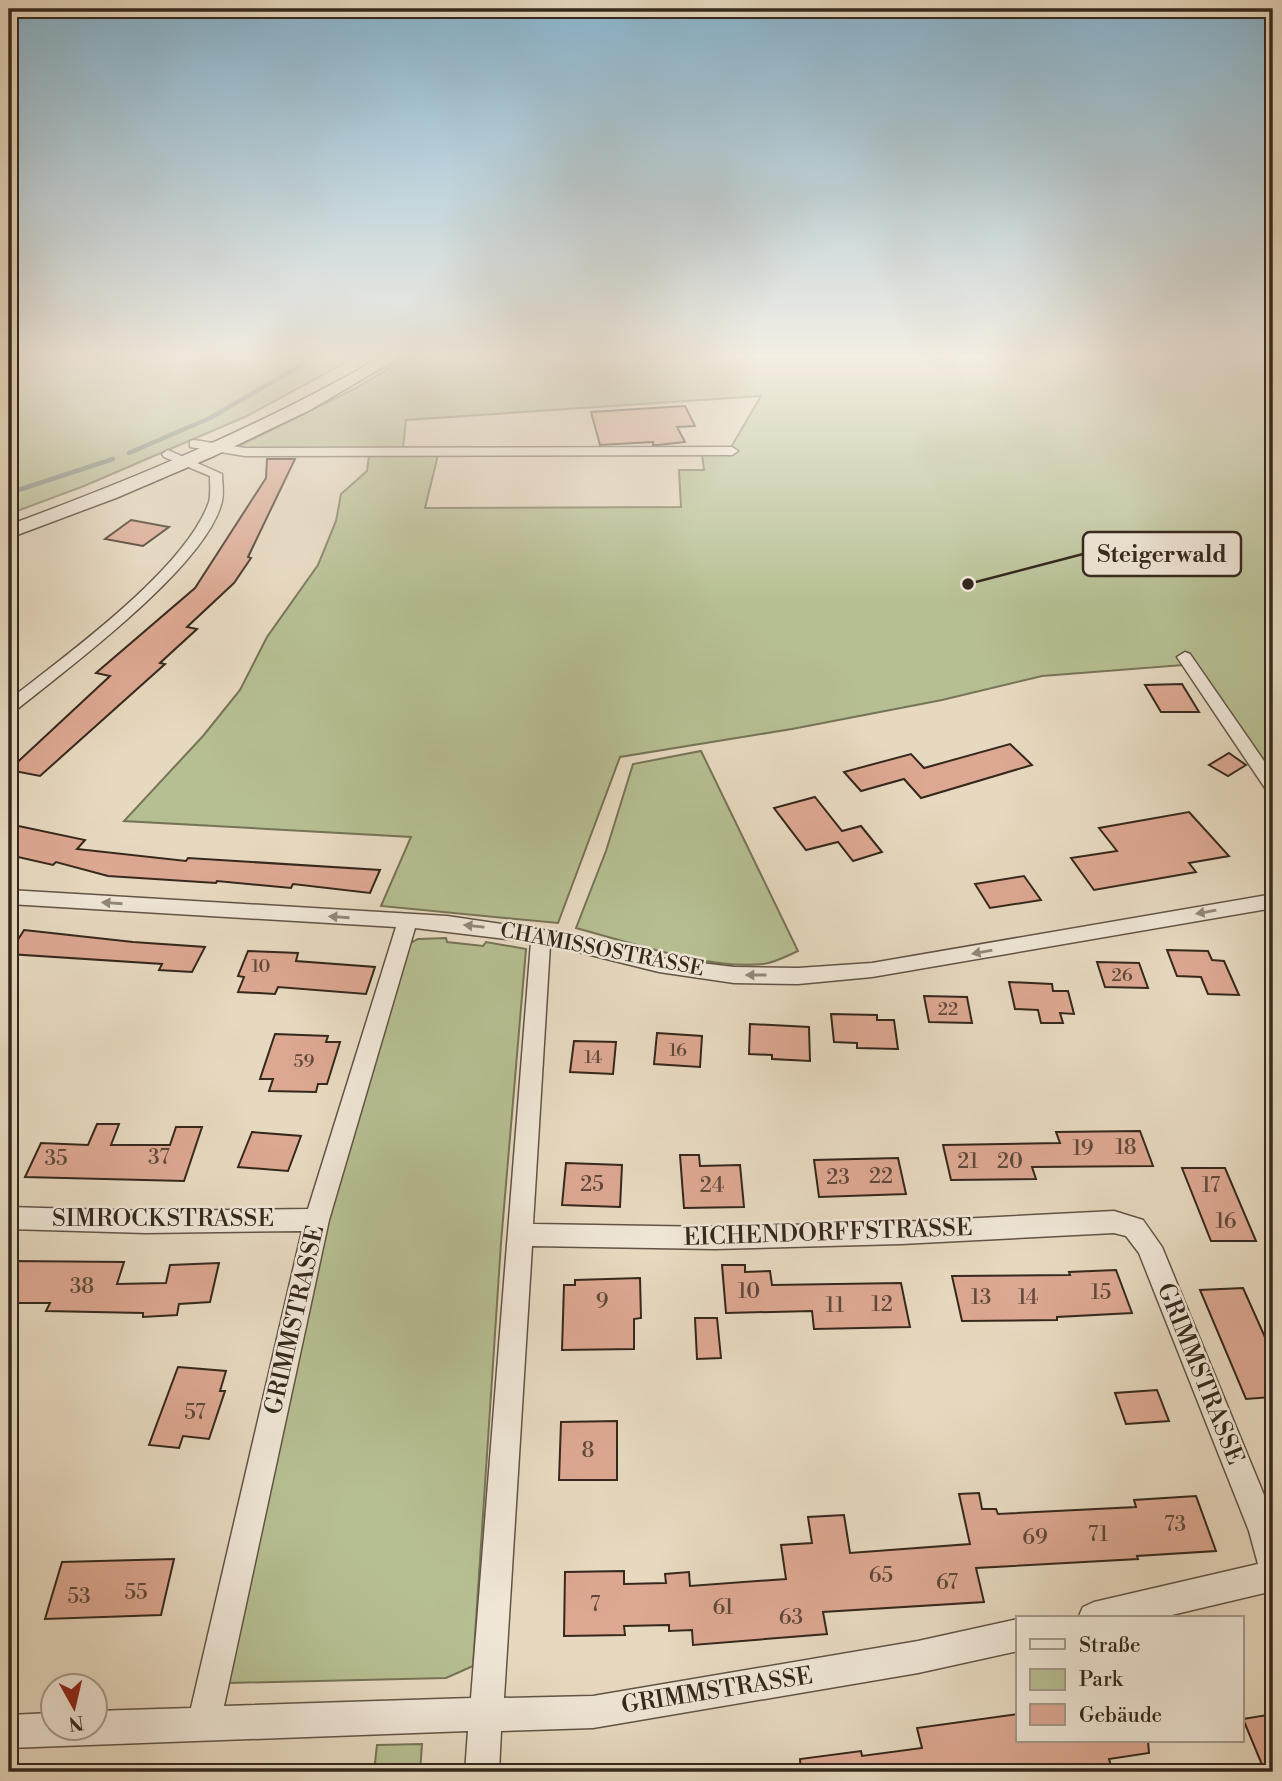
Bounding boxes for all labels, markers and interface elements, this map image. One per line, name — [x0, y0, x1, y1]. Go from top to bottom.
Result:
callout: Steigerwald — [1083, 532, 1241, 576]
text: Steigerwald — [1097, 541, 1227, 569]
one-way arrow — [100, 898, 122, 909]
one-way arrow — [1195, 906, 1217, 917]
one-way arrow — [327, 912, 349, 923]
street label: CHAMISSOSTRASSE — [498, 917, 706, 983]
one-way arrow — [463, 921, 485, 932]
one-way arrow — [971, 946, 993, 957]
house number: 10 — [251, 955, 271, 978]
house number: 26 — [1111, 964, 1133, 987]
one-way arrow — [745, 969, 767, 981]
house number: 22 — [938, 998, 958, 1021]
house number: 16 — [669, 1039, 687, 1062]
house number: 14 — [584, 1046, 602, 1069]
house number: 59 — [294, 1050, 315, 1073]
house number: 18 — [1115, 1135, 1137, 1161]
house number: 19 — [1072, 1136, 1094, 1162]
house number: 37 — [148, 1145, 170, 1171]
house number: 35 — [44, 1146, 68, 1172]
house number: 21 — [957, 1149, 979, 1175]
house number: 20 — [997, 1149, 1023, 1175]
house number: 22 — [869, 1164, 893, 1190]
house number: 23 — [826, 1165, 850, 1191]
house number: 25 — [580, 1172, 604, 1198]
house number: 24 — [700, 1173, 724, 1199]
house number: 17 — [1202, 1173, 1221, 1199]
street label: SIMROCKSTRASSE — [52, 1204, 274, 1234]
house number: 16 — [1215, 1209, 1237, 1235]
street label: EICHENDORFFSTRASSE — [683, 1213, 973, 1253]
street label: GRIMMSTRASSE — [259, 1223, 331, 1417]
house number: 38 — [70, 1274, 94, 1300]
house number: 10 — [738, 1279, 760, 1305]
street label: GRIMMSTRASSE — [1150, 1279, 1250, 1469]
house number: 15 — [1091, 1280, 1111, 1306]
house number: 13 — [971, 1285, 991, 1311]
house number: 14 — [1018, 1285, 1038, 1311]
house number: 9 — [596, 1289, 608, 1315]
house number: 12 — [871, 1292, 893, 1318]
house number: 11 — [826, 1293, 844, 1319]
house number: 57 — [184, 1400, 206, 1426]
house number: 8 — [582, 1438, 594, 1464]
house number: 73 — [1164, 1512, 1186, 1538]
house number: 71 — [1088, 1522, 1108, 1548]
house number: 69 — [1022, 1525, 1048, 1551]
house number: 65 — [869, 1563, 893, 1589]
house number: 67 — [936, 1570, 959, 1596]
house number: 55 — [124, 1580, 148, 1606]
house number: 53 — [67, 1584, 91, 1610]
house number: 7 — [590, 1592, 601, 1618]
house number: 61 — [712, 1595, 734, 1621]
house number: 63 — [779, 1605, 803, 1631]
legend — [1016, 1616, 1244, 1742]
text: Straße — [1079, 1633, 1141, 1659]
street label: GRIMMSTRASSE — [619, 1661, 815, 1721]
text: Park — [1079, 1667, 1124, 1693]
north arrow — [38, 1672, 108, 1742]
text: Gebäude — [1079, 1703, 1162, 1729]
text: N — [67, 1710, 85, 1736]

